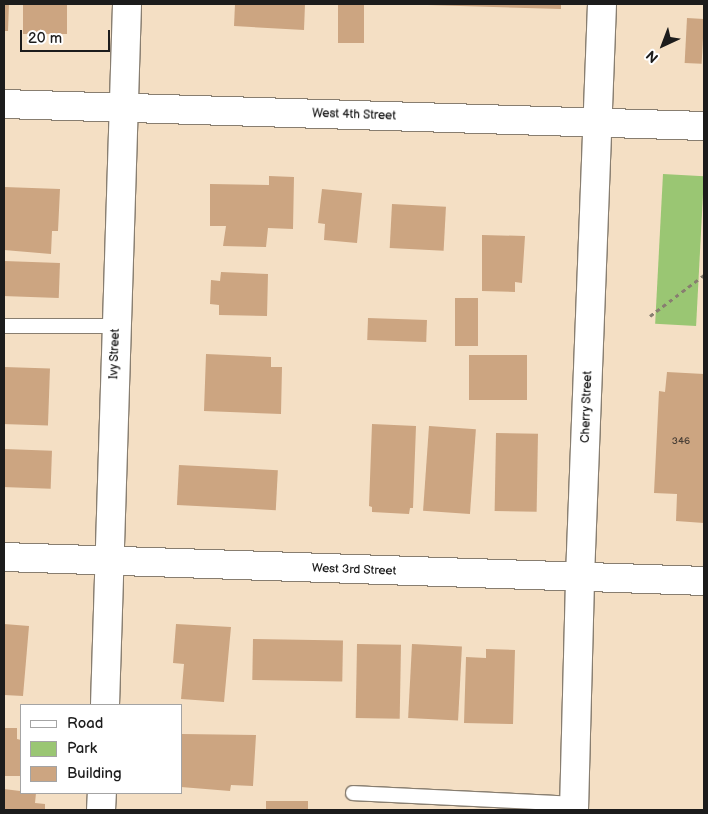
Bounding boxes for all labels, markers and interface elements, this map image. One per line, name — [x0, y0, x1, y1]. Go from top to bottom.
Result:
scale bar — [22, 20, 112, 52]
north arrow — [638, 20, 688, 70]
text: 20 m — [28, 29, 62, 48]
text: N — [643, 47, 662, 66]
street label: West 4th Street — [312, 106, 396, 124]
street label: Ivy Street — [107, 328, 123, 380]
street label: Cherry Street — [579, 370, 595, 444]
house number: 346 — [672, 436, 690, 448]
street label: West 3rd Street — [311, 561, 397, 579]
legend — [20, 704, 182, 794]
text: Road — [67, 714, 103, 733]
text: Park — [67, 739, 97, 758]
text: Building — [67, 764, 122, 783]

